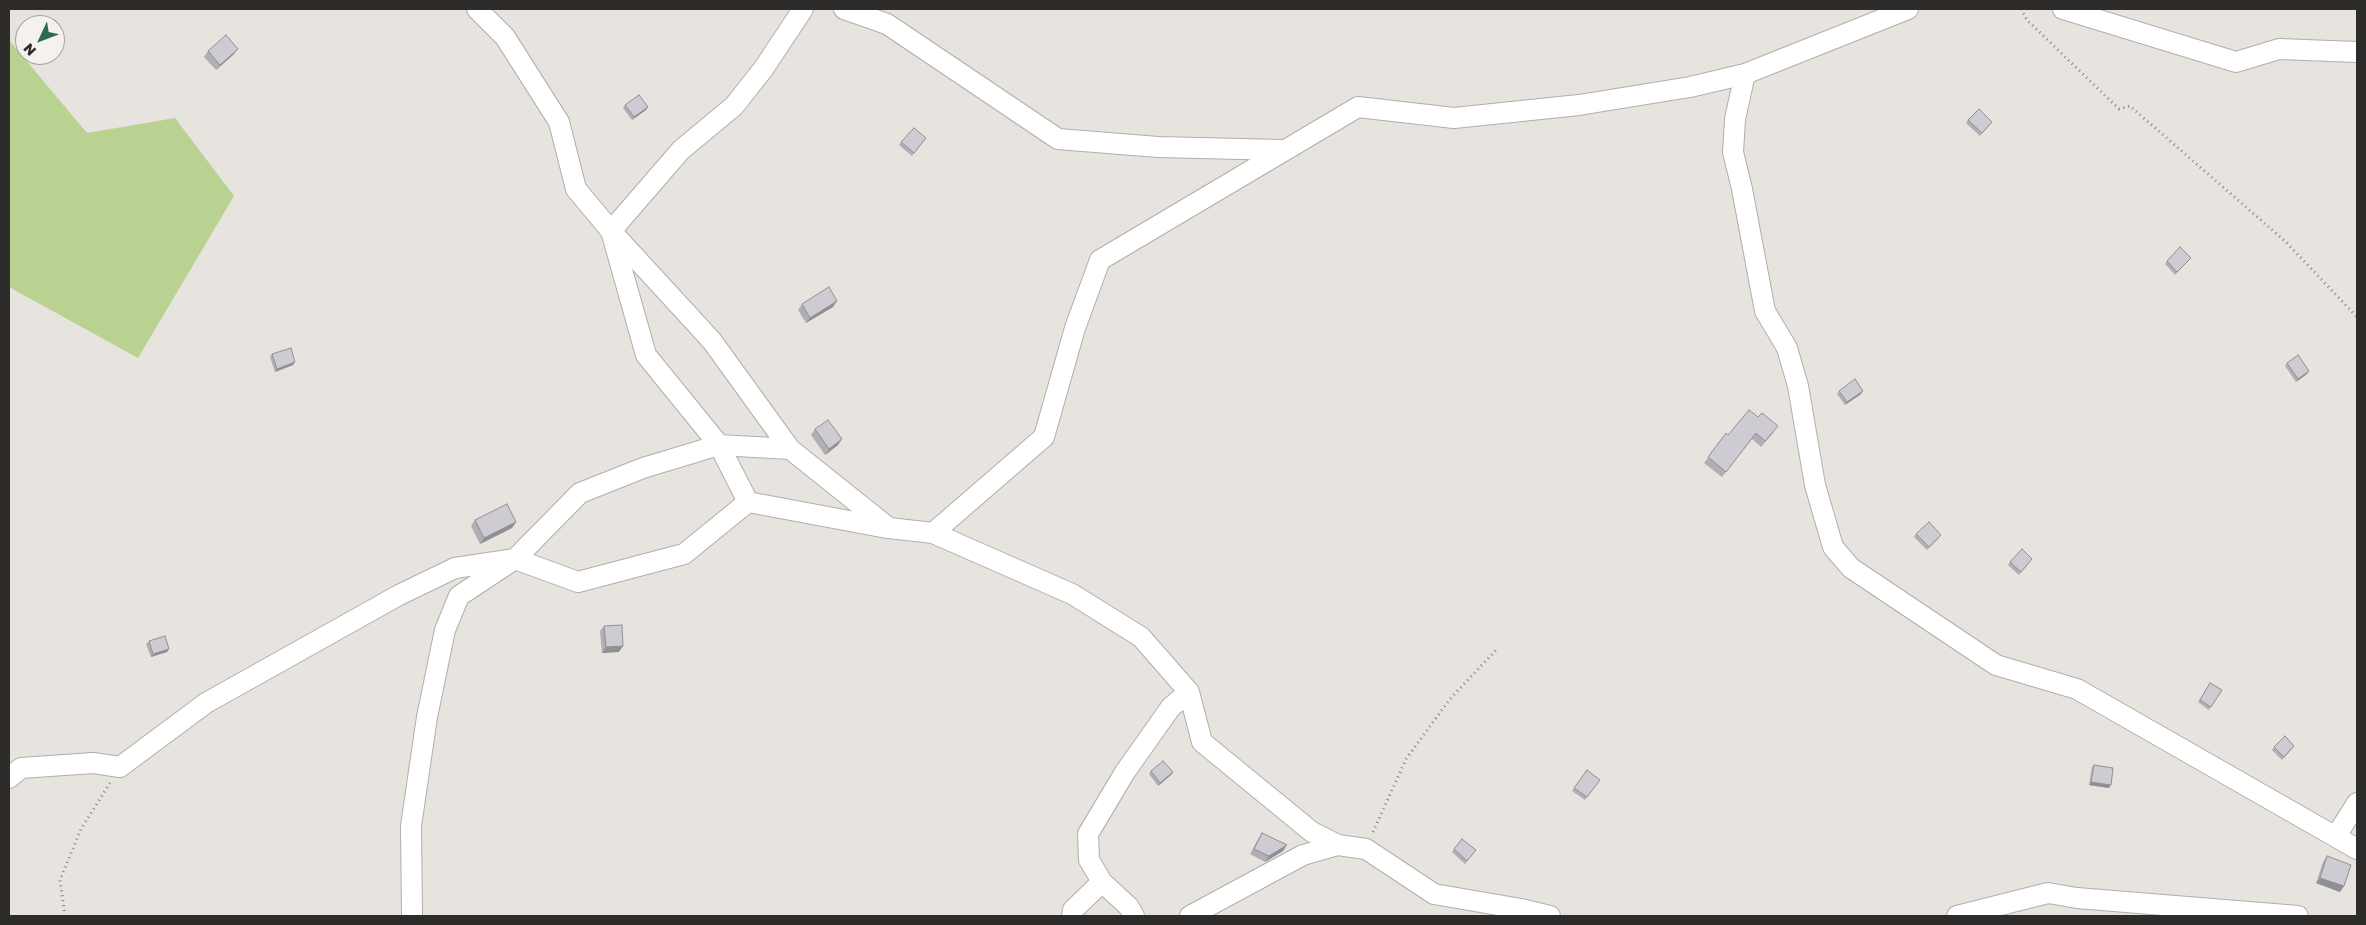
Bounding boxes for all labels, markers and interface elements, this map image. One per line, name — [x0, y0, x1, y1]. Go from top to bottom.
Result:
north arrow — [15, 15, 65, 65]
text: N — [20, 40, 39, 60]

